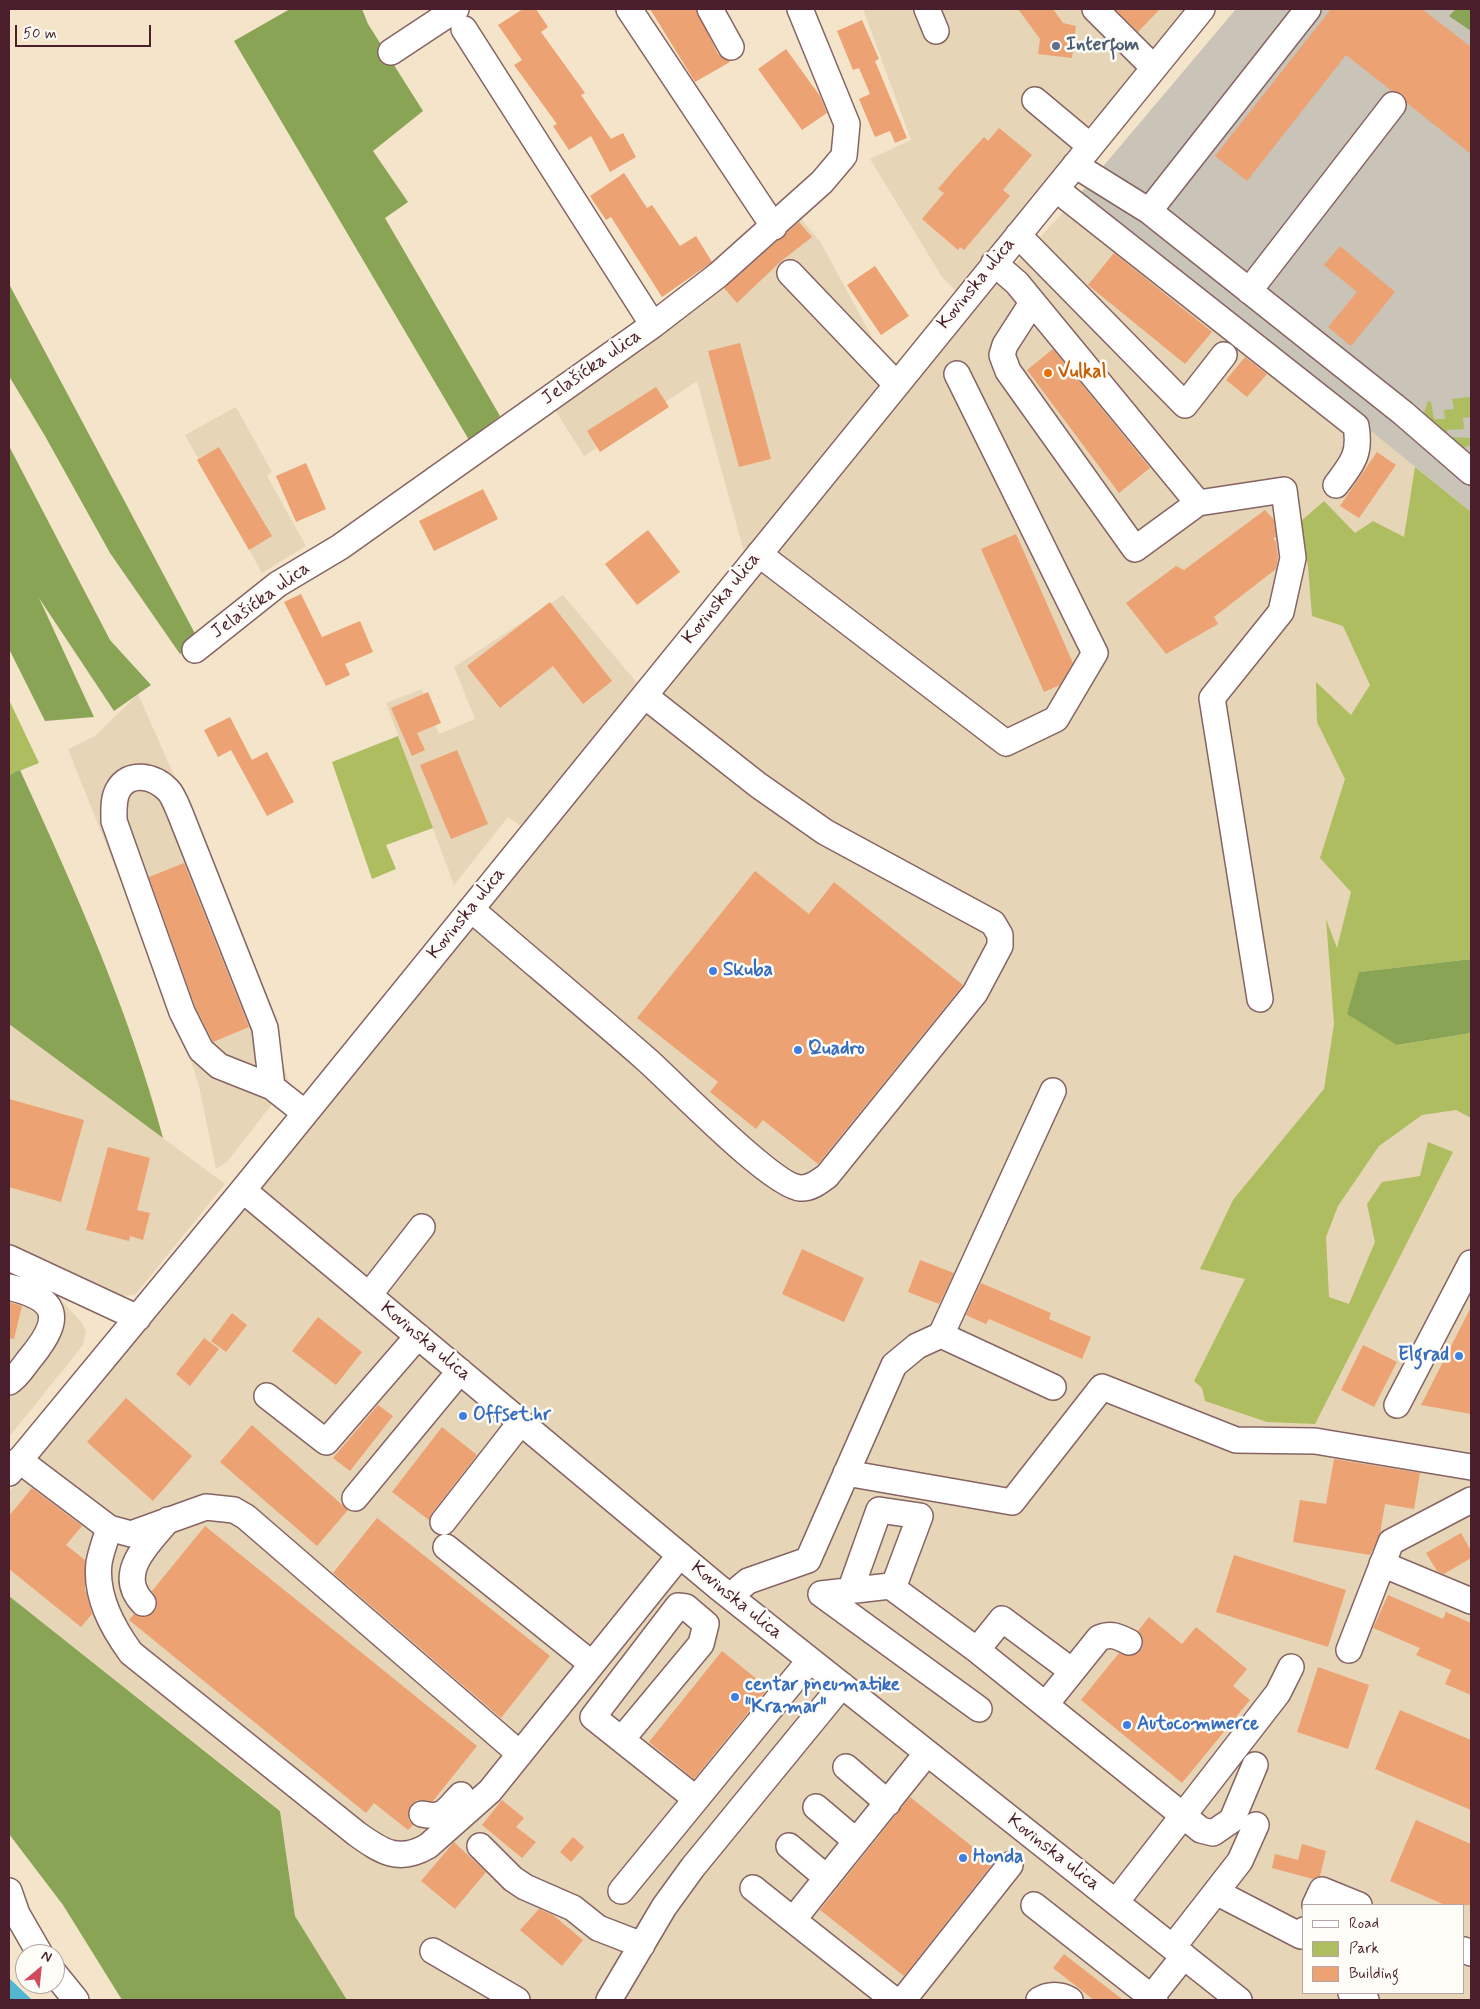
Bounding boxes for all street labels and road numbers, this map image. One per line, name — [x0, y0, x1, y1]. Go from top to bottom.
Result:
street label: Kovinska ulica — [933, 233, 1021, 335]
street label: Jelašićka ulica — [538, 325, 646, 411]
street label: Kovinska ulica — [678, 548, 766, 650]
street label: Jelašićka ulica — [207, 557, 315, 645]
street label: Kovinska ulica — [423, 863, 511, 965]
street label: Kovinska ulica — [375, 1297, 475, 1387]
street label: Kovinska ulica — [685, 1557, 787, 1645]
street label: Kovinska ulica — [1002, 1810, 1104, 1896]

